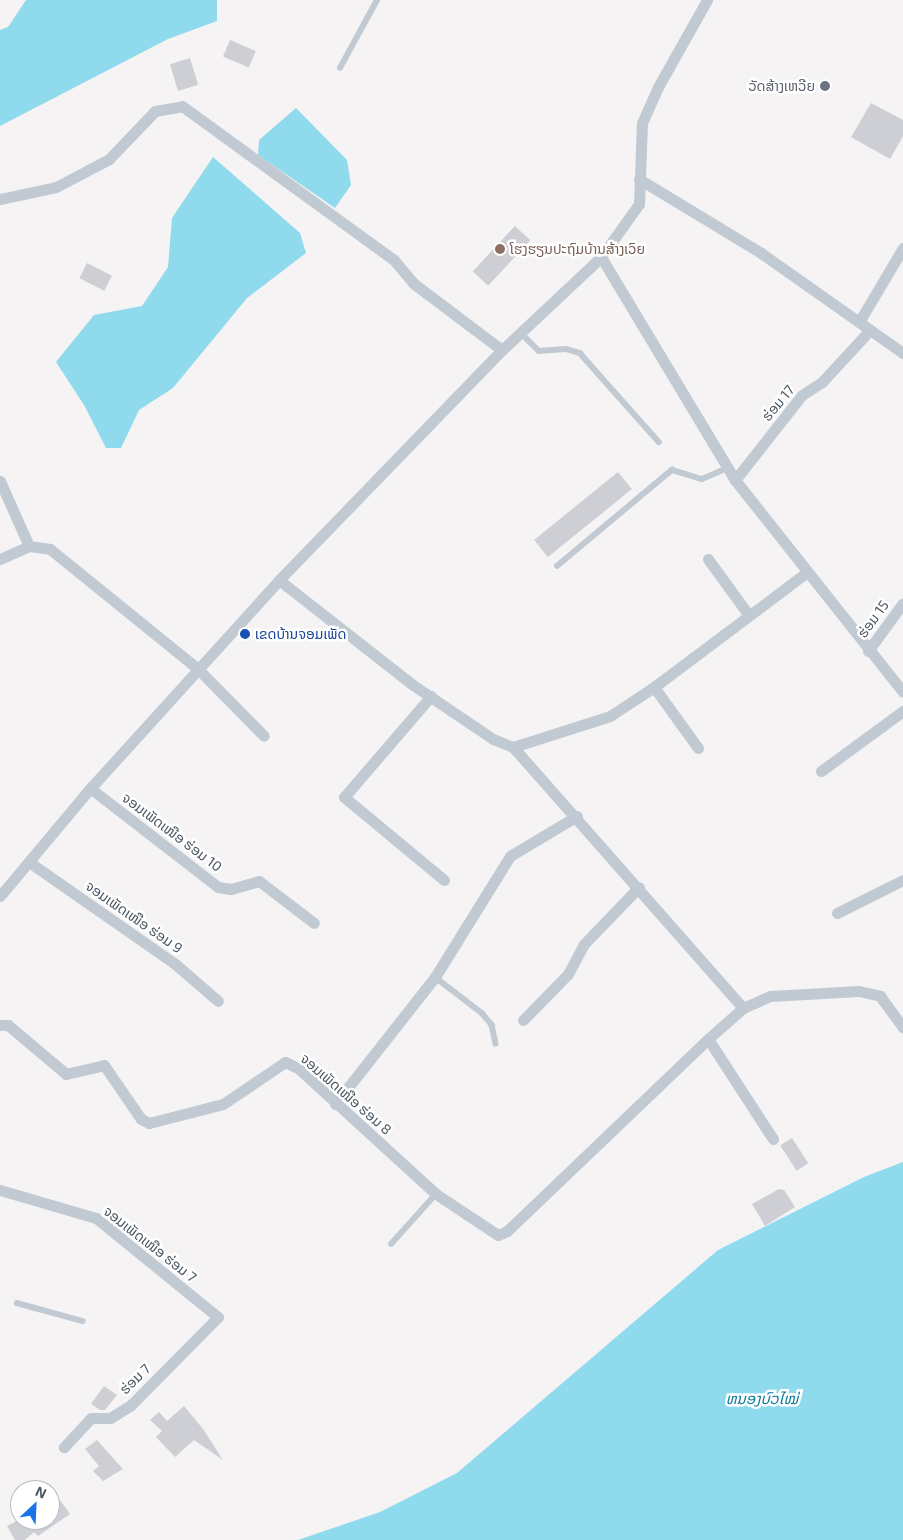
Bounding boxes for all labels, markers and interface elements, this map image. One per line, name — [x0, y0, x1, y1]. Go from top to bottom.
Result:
place label: ວັດສ້າງເຫວີຍ — [748, 78, 815, 94]
marker: ວັດສ້າງເຫວີຍ — [819, 80, 831, 92]
place label: ໂຮງຮຽນປະຖົມບ້ານສ້າງເວົຍ — [510, 241, 645, 257]
marker: ໂຮງຮຽນປະຖົມບ້ານສ້າງເວົຍ — [494, 243, 506, 255]
street label: ຮ່ອມ 17 — [758, 382, 798, 424]
street label: ຮ່ອມ 15 — [854, 597, 892, 641]
place label: ເຂດບ້ານຈອມເພັດ — [255, 626, 346, 642]
marker: ເຂດບ້ານຈອມເພັດ — [239, 628, 251, 640]
street label: ຈອມເພັດເໜືອ ຮ່ອມ 10 — [119, 789, 225, 875]
street label: ຈອມເພັດເໜືອ ຮ່ອມ 9 — [82, 877, 186, 957]
street label: ຈອມເພັດເໜືອ ຮ່ອມ 8 — [297, 1050, 395, 1138]
street label: ຈອມເພັດເໜືອ ຮ່ອມ 7 — [100, 1202, 200, 1286]
street label: ຮ່ອມ 7 — [116, 1360, 154, 1398]
water label: ຫນອງບົວໄໝ່ — [726, 1390, 798, 1408]
north arrow — [10, 1480, 60, 1530]
text: N — [33, 1482, 49, 1502]

